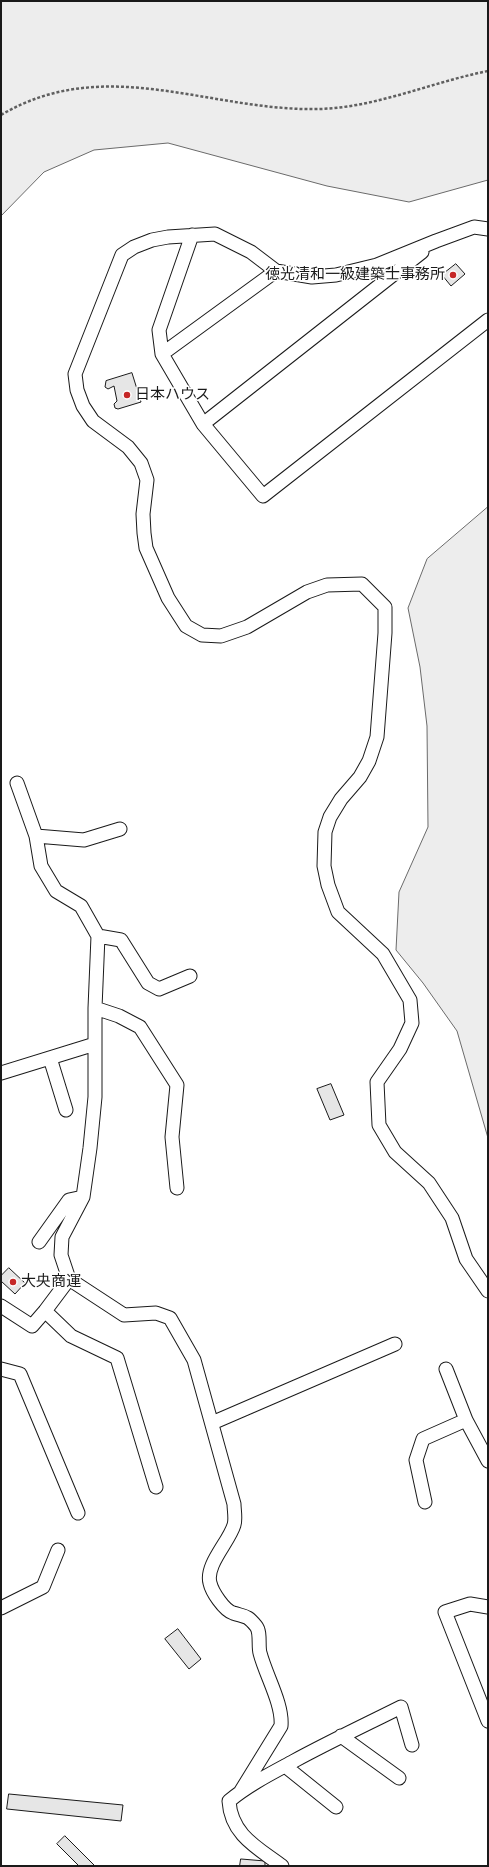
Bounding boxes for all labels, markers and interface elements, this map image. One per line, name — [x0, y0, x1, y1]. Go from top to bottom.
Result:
place label: 徳光清和一級建築士事務所 — [265, 266, 445, 284]
marker: 徳光清和一級建築士事務所 — [448, 270, 458, 280]
place label: 日本ハウス — [135, 386, 210, 404]
marker: 日本ハウス — [122, 390, 132, 400]
place label: 大央商運 — [21, 1273, 81, 1291]
marker: 大央商運 — [8, 1277, 18, 1287]

